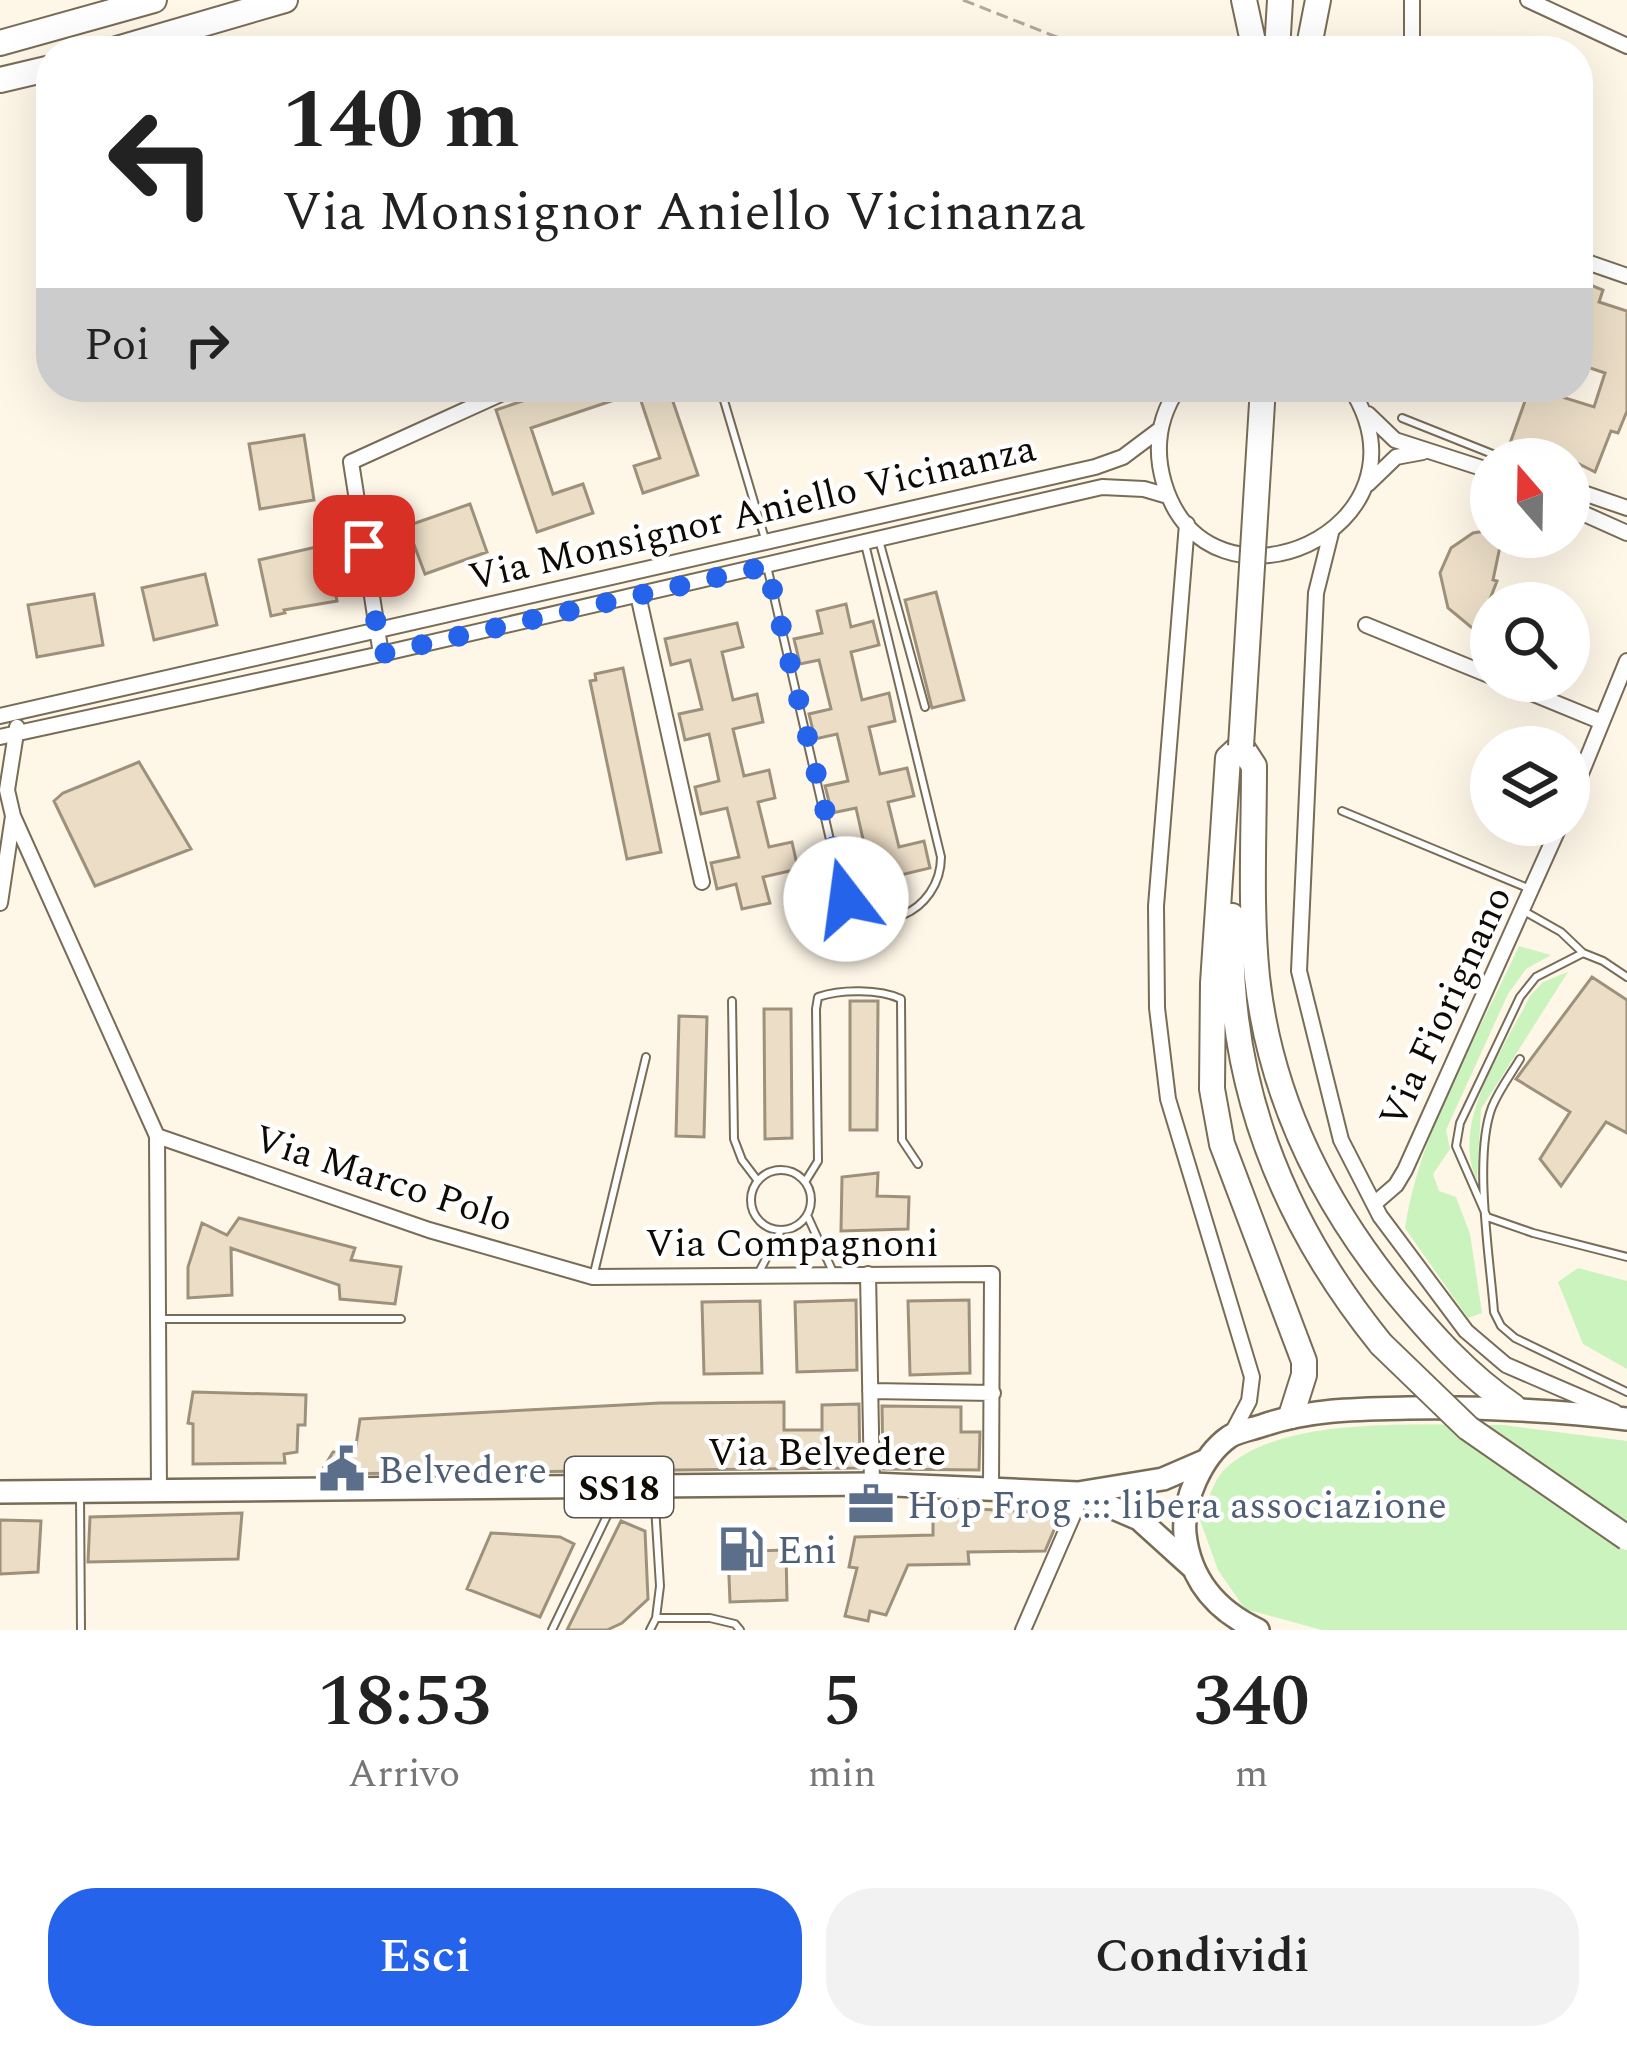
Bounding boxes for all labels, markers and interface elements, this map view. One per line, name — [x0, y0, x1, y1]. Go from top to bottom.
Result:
text: 140 m — [282, 57, 520, 185]
icon: left — [84, 84, 240, 240]
text: Via Monsignor Aniello Vicinanza — [282, 172, 1086, 254]
text: Poi — [84, 311, 150, 380]
icon: right — [174, 312, 240, 378]
street label: Via Monsignor Aniello Vicinanza — [463, 419, 1042, 607]
north arrow — [1470, 438, 1590, 558]
map controls — [1470, 438, 1590, 846]
pin — [313, 495, 415, 597]
icon: arrive — [331, 513, 397, 579]
button: search — [1470, 582, 1590, 702]
button: layers — [1470, 726, 1590, 846]
position arrow — [783, 836, 909, 962]
street label: Via Fiorignano — [1364, 876, 1528, 1138]
street label: Via Marco Polo — [246, 1110, 520, 1249]
street label: Via Compagnoni — [645, 1215, 939, 1274]
street label: Via Belvedere — [708, 1424, 946, 1483]
place label: Belvedere — [378, 1442, 547, 1501]
public building icon: Belvedere — [317, 1444, 367, 1494]
road number: SS18 — [565, 1457, 673, 1517]
place label: Hop Frog ::: libera associazione — [907, 1477, 1447, 1536]
office icon: Hop Frog ::: libera associazione — [846, 1479, 896, 1529]
place label: Eni — [777, 1522, 837, 1581]
fuel station icon: Eni — [716, 1524, 766, 1574]
text: 18:53 — [317, 1648, 491, 1757]
text: 5 — [823, 1648, 861, 1757]
text: 340 — [1194, 1648, 1310, 1757]
text: Arrivo — [348, 1745, 460, 1804]
text: min — [808, 1745, 876, 1804]
text: m — [1235, 1745, 1268, 1804]
button: Esci — [48, 1888, 802, 2026]
button: Condividi — [826, 1888, 1579, 2026]

